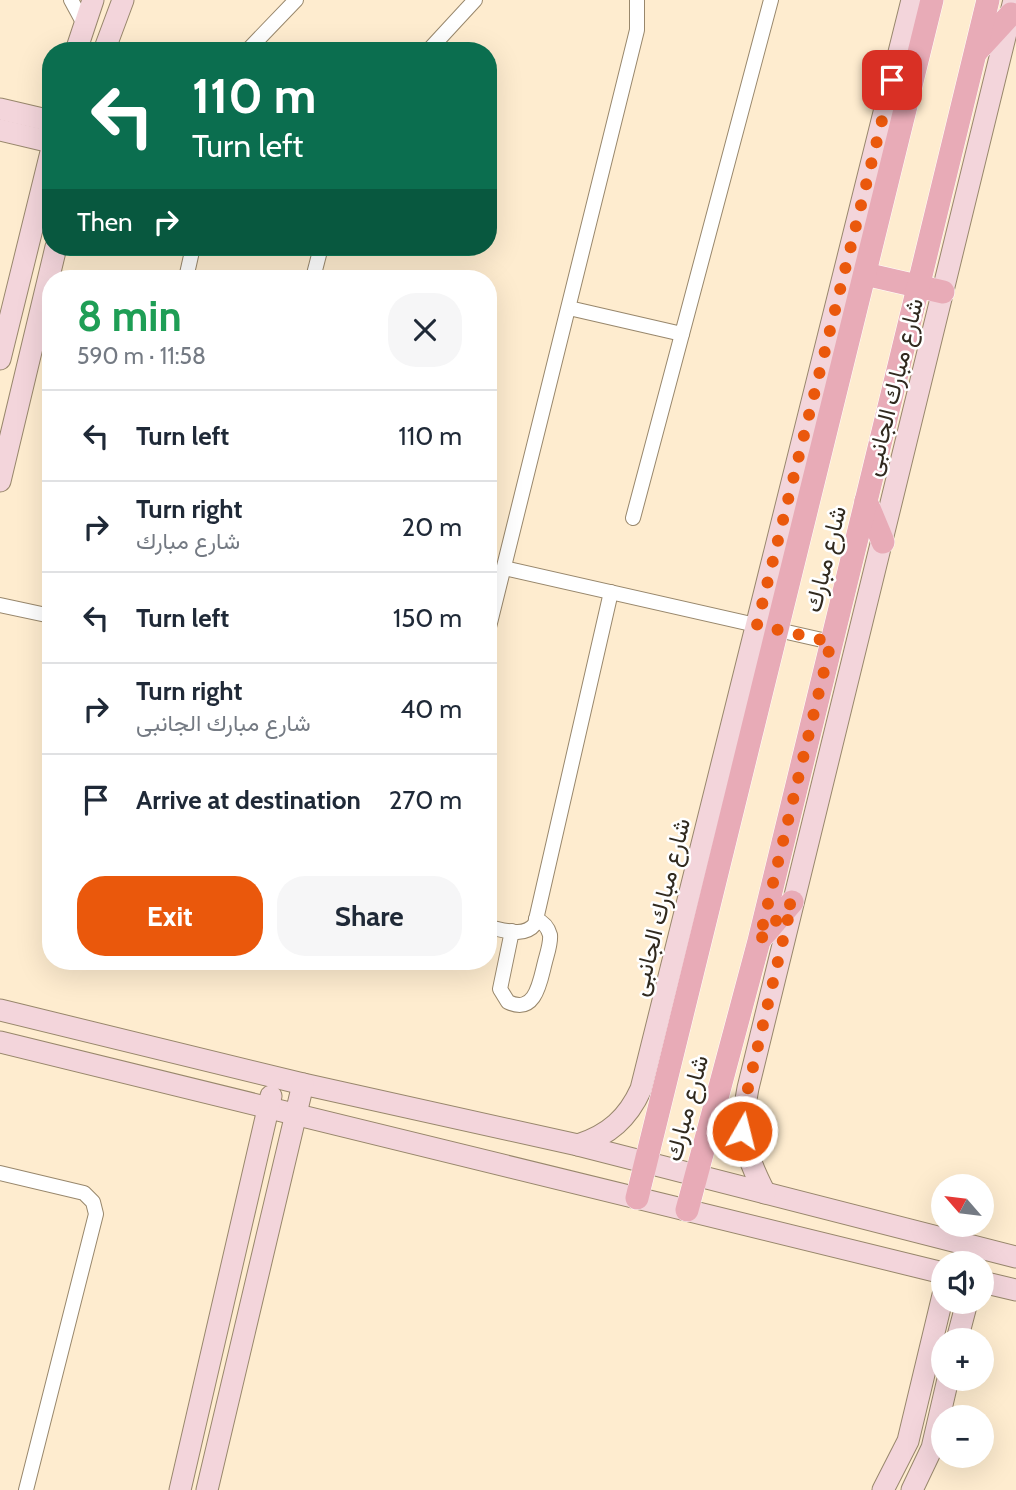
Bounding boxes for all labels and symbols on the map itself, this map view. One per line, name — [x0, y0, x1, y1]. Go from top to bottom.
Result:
pin — [862, 50, 922, 110]
street label: شارع مبارك الجانبى — [857, 295, 931, 479]
street label: شارع مبارك — [798, 503, 854, 616]
street label: شارع مبارك الجانبى — [624, 815, 698, 999]
street label: شارع مبارك — [658, 1052, 716, 1165]
position arrow — [705, 1094, 779, 1168]
north arrow — [931, 1174, 994, 1237]

